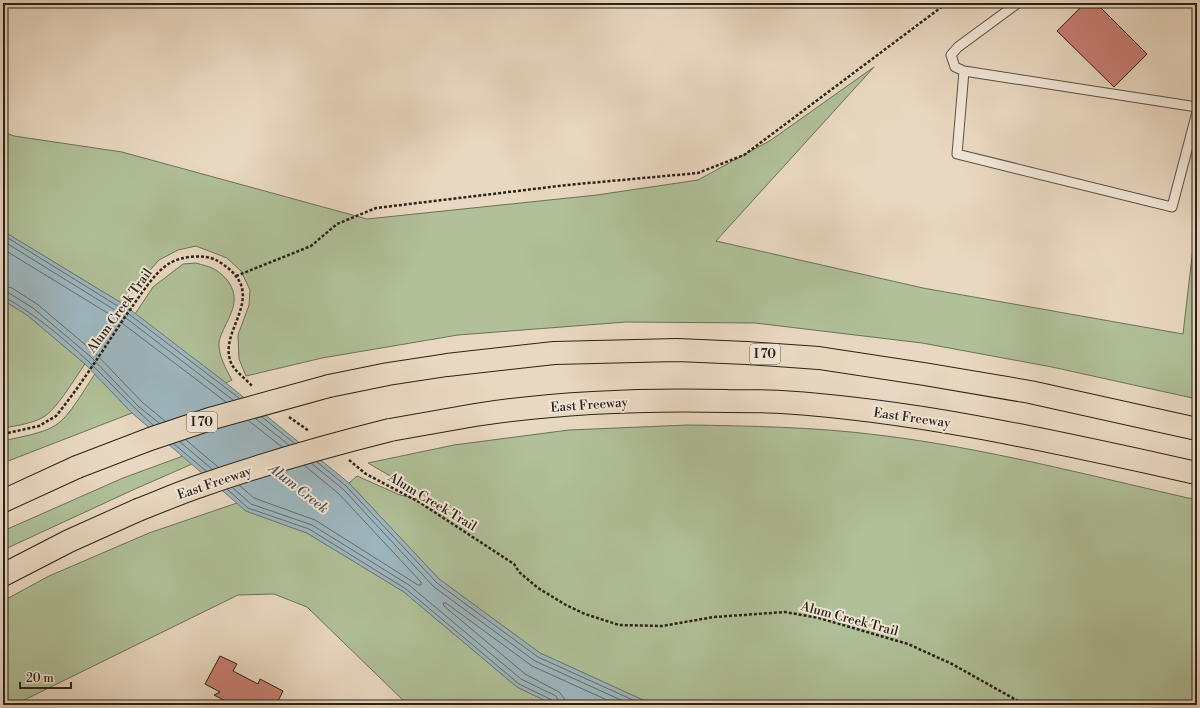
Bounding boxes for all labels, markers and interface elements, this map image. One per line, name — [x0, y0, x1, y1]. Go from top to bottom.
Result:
street label: Alum Creek Trail — [83, 265, 156, 357]
road number: I 70 — [750, 344, 780, 364]
street label: East Freeway — [550, 394, 629, 416]
street label: East Freeway — [872, 405, 952, 431]
road number: I 70 — [187, 412, 217, 432]
water label: Alum Creek — [263, 459, 332, 518]
street label: East Freeway — [175, 463, 254, 503]
street label: Alum Creek Trail — [385, 469, 480, 535]
street label: Alum Creek Trail — [798, 598, 900, 640]
scale bar — [20, 664, 71, 690]
text: 20 m — [26, 671, 54, 686]

